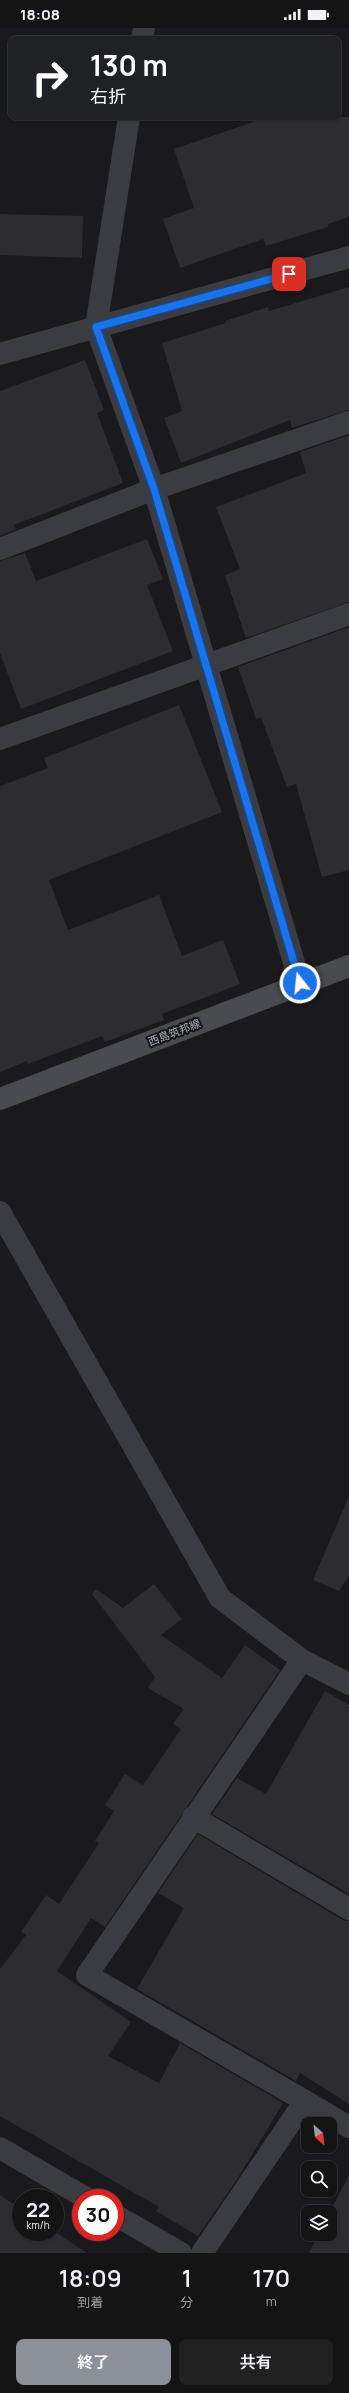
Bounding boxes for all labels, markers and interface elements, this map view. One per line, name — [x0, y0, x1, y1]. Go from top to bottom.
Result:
text: 18:08 — [20, 4, 60, 25]
text: 130 m — [90, 46, 168, 84]
icon: right — [24, 52, 76, 104]
text: 右折 — [90, 84, 126, 108]
pin — [272, 257, 306, 291]
icon: arrive — [278, 263, 300, 285]
position arrow — [279, 962, 321, 1004]
street label: 西島筑邦線 — [146, 1015, 202, 1049]
north arrow — [301, 2117, 337, 2153]
map controls — [301, 2117, 337, 2241]
button: search — [301, 2161, 337, 2197]
speed limit sign: 30 — [72, 2189, 124, 2241]
text: 22 — [26, 2196, 50, 2223]
button: layers — [301, 2205, 337, 2241]
text: km/h — [26, 2218, 50, 2232]
text: 18:09 — [59, 2261, 122, 2294]
text: 1 — [182, 2261, 192, 2294]
text: 170 — [252, 2261, 290, 2294]
text: m — [266, 2292, 277, 2310]
text: 到着 — [77, 2293, 103, 2311]
text: 分 — [180, 2293, 193, 2311]
button: 終了 — [16, 2339, 171, 2385]
button: 共有 — [179, 2339, 333, 2385]

